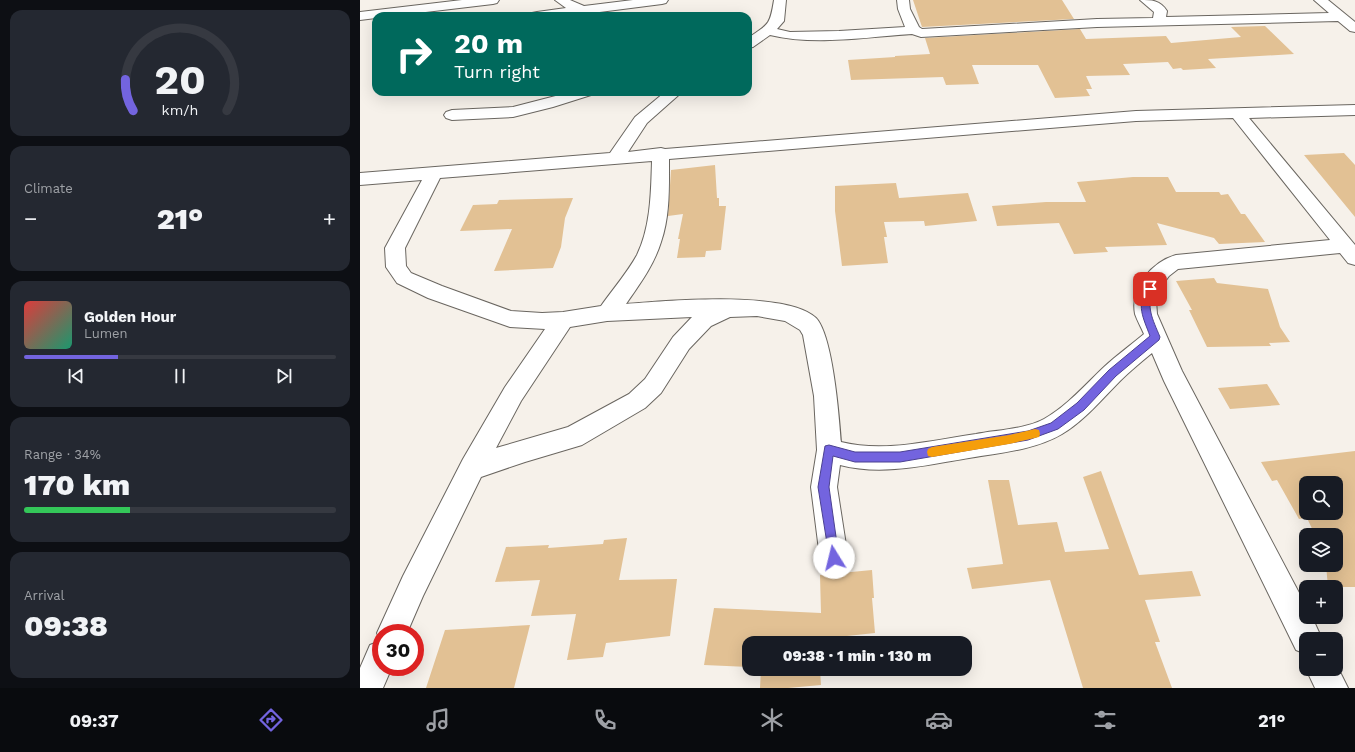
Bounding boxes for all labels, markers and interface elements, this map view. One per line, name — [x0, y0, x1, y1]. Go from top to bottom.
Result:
text: 20 m — [454, 27, 523, 60]
icon: right — [388, 28, 440, 80]
text: 20 — [154, 55, 206, 104]
text: Turn right — [454, 61, 540, 82]
text: km/h — [162, 101, 198, 117]
text: Climate — [24, 181, 73, 196]
text: 21° — [157, 201, 203, 236]
text: − — [24, 206, 37, 231]
text: + — [323, 206, 336, 231]
pin — [1133, 272, 1167, 306]
icon: arrive — [1139, 278, 1161, 300]
text: Golden Hour — [84, 308, 176, 326]
text: Lumen — [84, 326, 128, 341]
icon: previous — [65, 365, 87, 387]
icon: pause — [169, 365, 191, 387]
icon: next — [273, 365, 295, 387]
text: Range · 34% — [24, 447, 101, 462]
text: 170 km — [24, 467, 130, 502]
map controls — [1299, 476, 1343, 676]
button: search — [1299, 476, 1343, 520]
button: layers — [1299, 528, 1343, 572]
position arrow — [813, 537, 855, 579]
button: + — [1299, 580, 1343, 624]
text: Arrival — [24, 588, 65, 603]
text: 09:38 — [24, 608, 108, 643]
speed limit sign: 30 — [372, 624, 424, 676]
button: − — [1299, 632, 1343, 676]
text: 09:38 · 1 min · 130 m — [783, 647, 931, 665]
icon: directions — [257, 706, 285, 734]
icon: music — [424, 706, 452, 734]
icon: phone — [591, 706, 619, 734]
icon: climate — [758, 706, 786, 734]
icon: car — [925, 706, 953, 734]
icon: filters — [1091, 706, 1119, 734]
text: 09:37 — [69, 710, 119, 731]
text: 21° — [1258, 710, 1286, 731]

